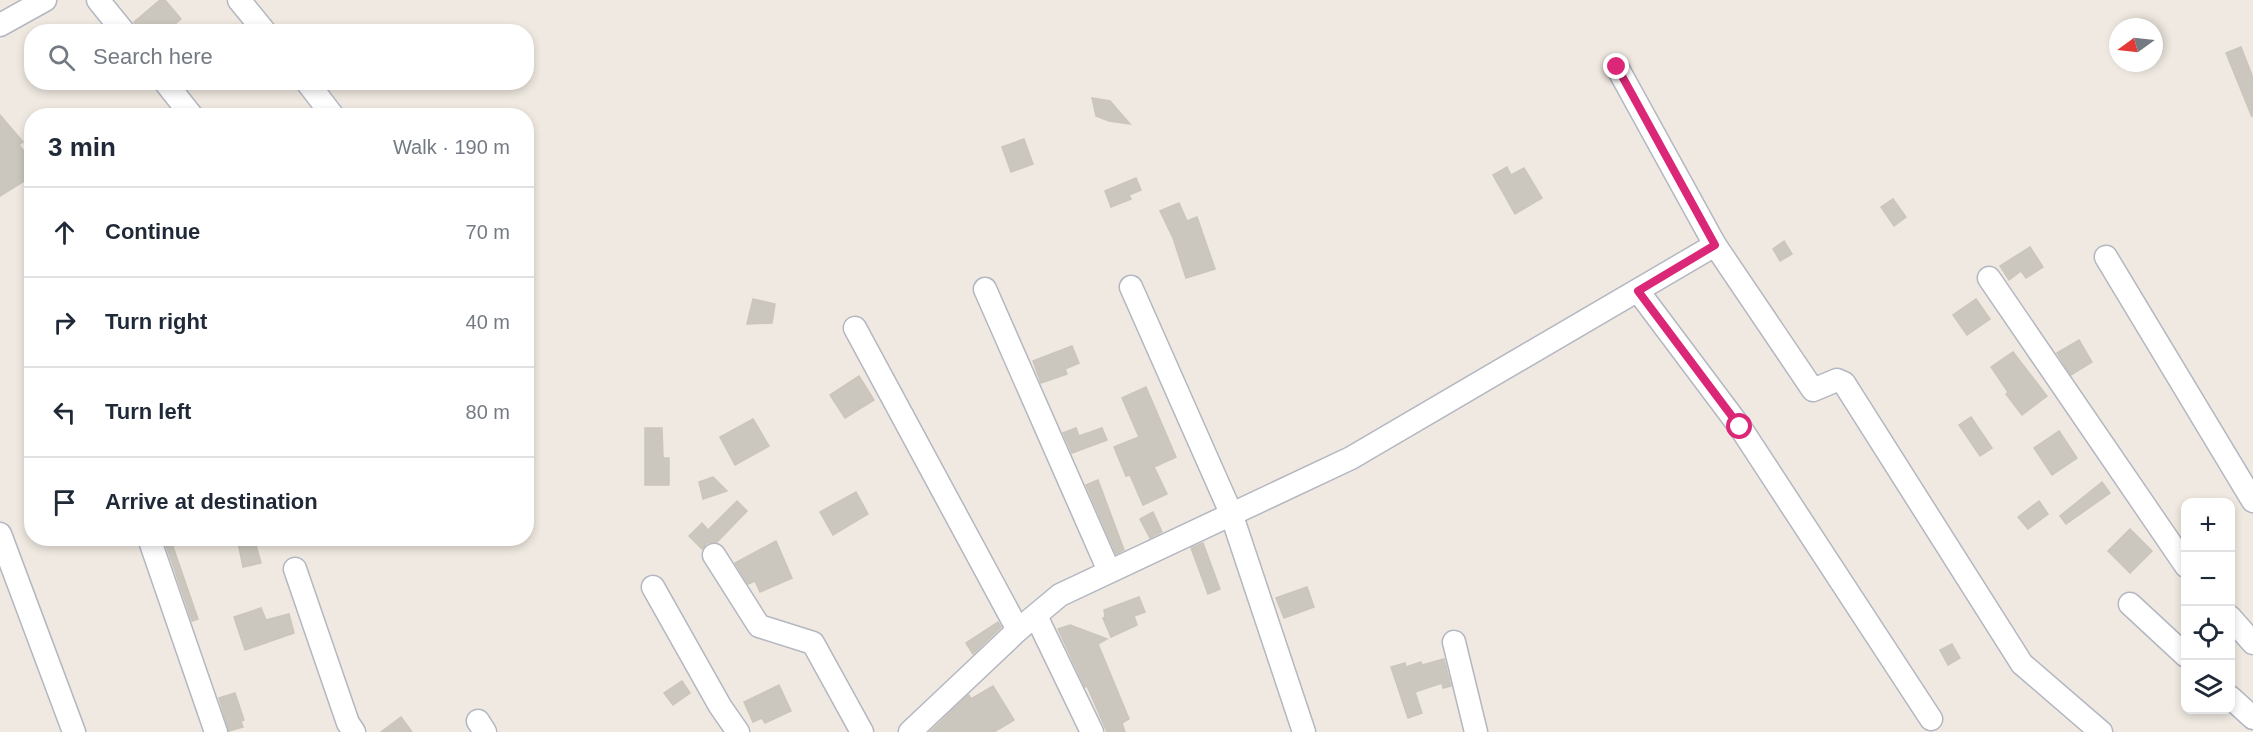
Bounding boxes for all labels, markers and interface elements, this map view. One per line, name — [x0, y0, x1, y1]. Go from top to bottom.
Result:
north arrow — [2109, 18, 2163, 72]
search box — [24, 24, 534, 90]
icon: search — [45, 41, 78, 74]
text: Search here — [93, 44, 213, 69]
route end — [1603, 53, 1629, 79]
text: 3 min — [48, 132, 116, 162]
text: Walk · 190 m — [393, 136, 510, 158]
icon: ahead — [48, 216, 81, 249]
text: Continue — [105, 219, 200, 244]
text: 70 m — [466, 221, 510, 243]
icon: right — [48, 306, 81, 339]
text: Turn right — [105, 309, 207, 334]
text: 40 m — [466, 311, 510, 333]
icon: left — [48, 396, 81, 429]
text: Turn left — [105, 399, 191, 424]
text: 80 m — [466, 401, 510, 423]
route start — [1726, 413, 1752, 439]
icon: arrive — [48, 486, 81, 519]
text: Arrive at destination — [105, 489, 318, 514]
map controls — [2181, 498, 2235, 714]
button: + — [2181, 498, 2235, 552]
button: − — [2181, 552, 2235, 606]
button: locate — [2181, 606, 2235, 660]
button: layers — [2181, 660, 2235, 714]

